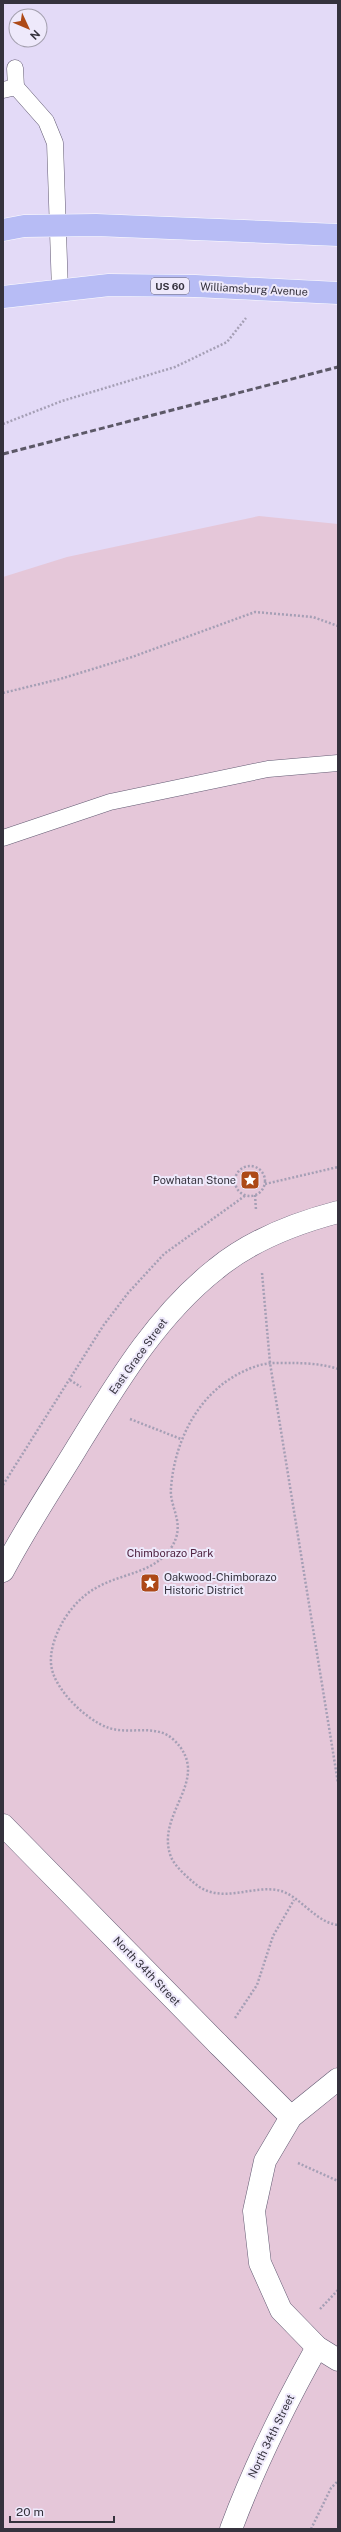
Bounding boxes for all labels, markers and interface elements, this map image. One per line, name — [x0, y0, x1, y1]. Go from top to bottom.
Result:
north arrow — [8, 8, 48, 48]
text: N — [28, 28, 42, 42]
road number: US 60 — [151, 278, 189, 294]
street label: Williamsburg Avenue — [200, 280, 308, 298]
place icon: Powhatan Stone — [239, 1169, 261, 1191]
place label: Powhatan Stone — [153, 1174, 236, 1186]
street label: East Grace Street — [107, 1316, 169, 1396]
park label: Chimborazo Park — [127, 1547, 213, 1559]
place label: Oakwood-Chimborazo Historic District — [164, 1571, 277, 1596]
place icon: Oakwood-Chimborazo Historic District — [139, 1572, 161, 1594]
street label: North 34th Street — [111, 1934, 183, 2008]
street label: North 34th Street — [246, 2392, 296, 2480]
scale bar — [10, 2498, 114, 2524]
text: 20 m — [16, 2505, 44, 2519]

